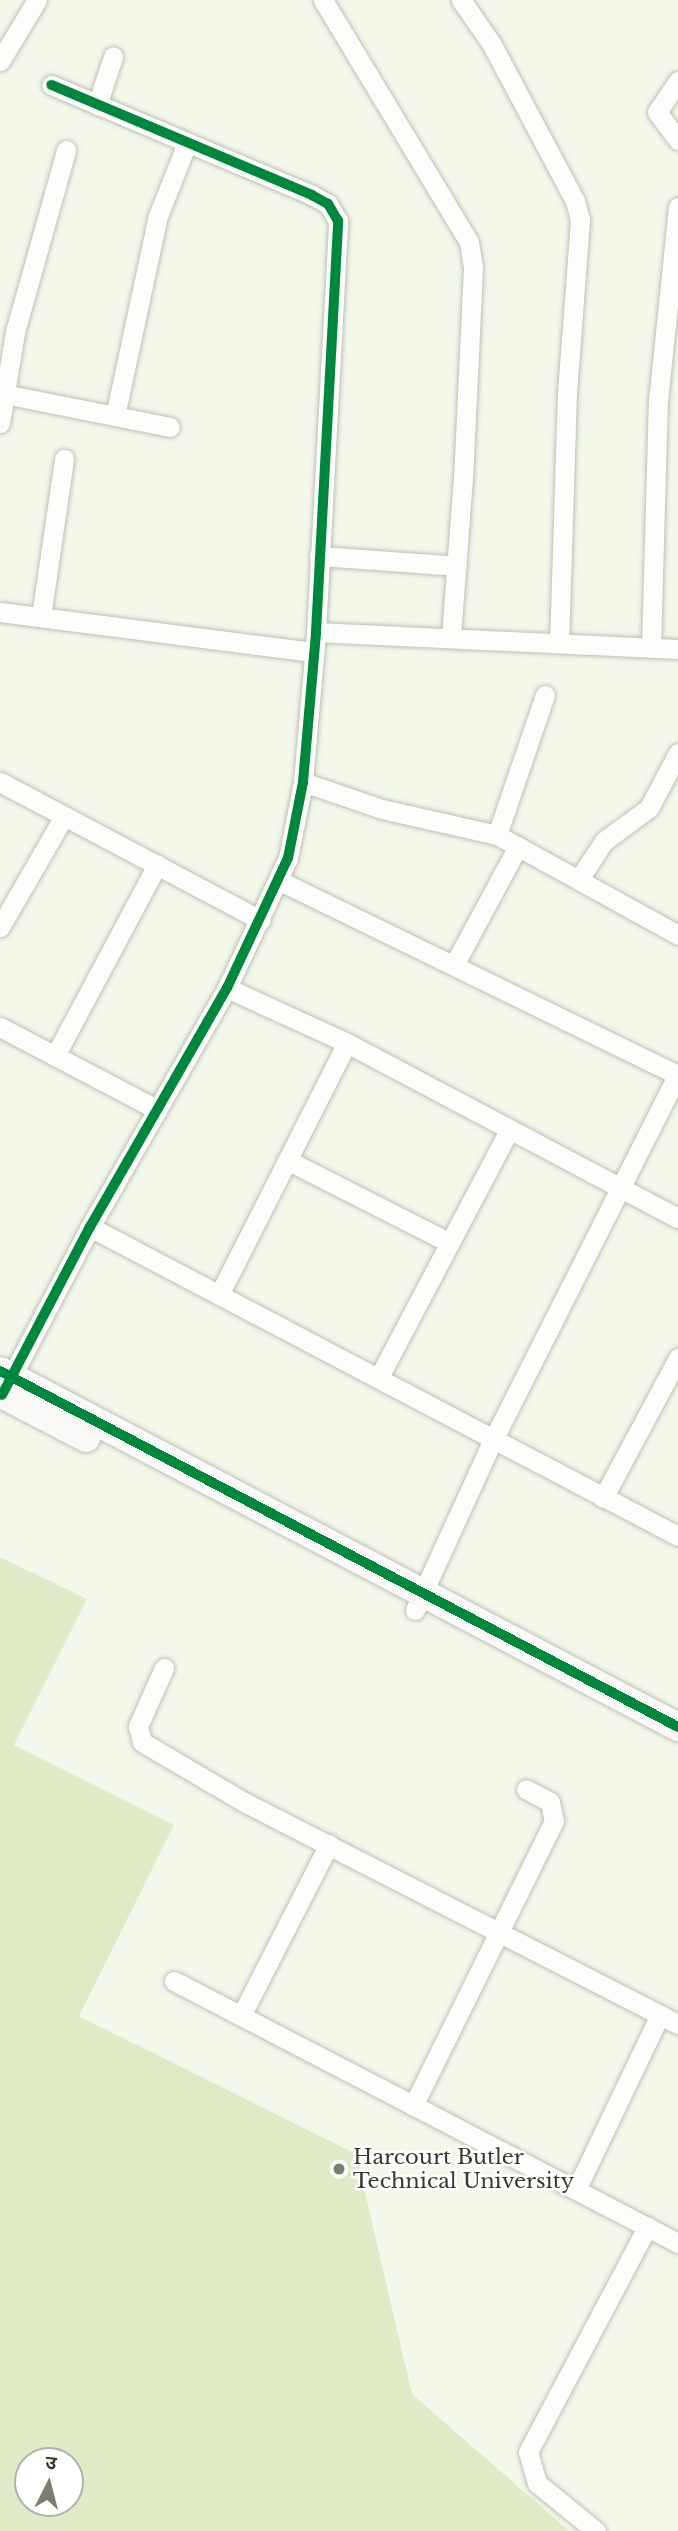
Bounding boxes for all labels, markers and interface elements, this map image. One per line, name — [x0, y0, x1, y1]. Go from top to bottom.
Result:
place label: Harcourt Butler Technical University — [353, 2144, 574, 2194]
marker: Harcourt Butler Technical University — [331, 2161, 347, 2177]
north arrow — [14, 2447, 84, 2517]
text: उ — [44, 2451, 58, 2475]

